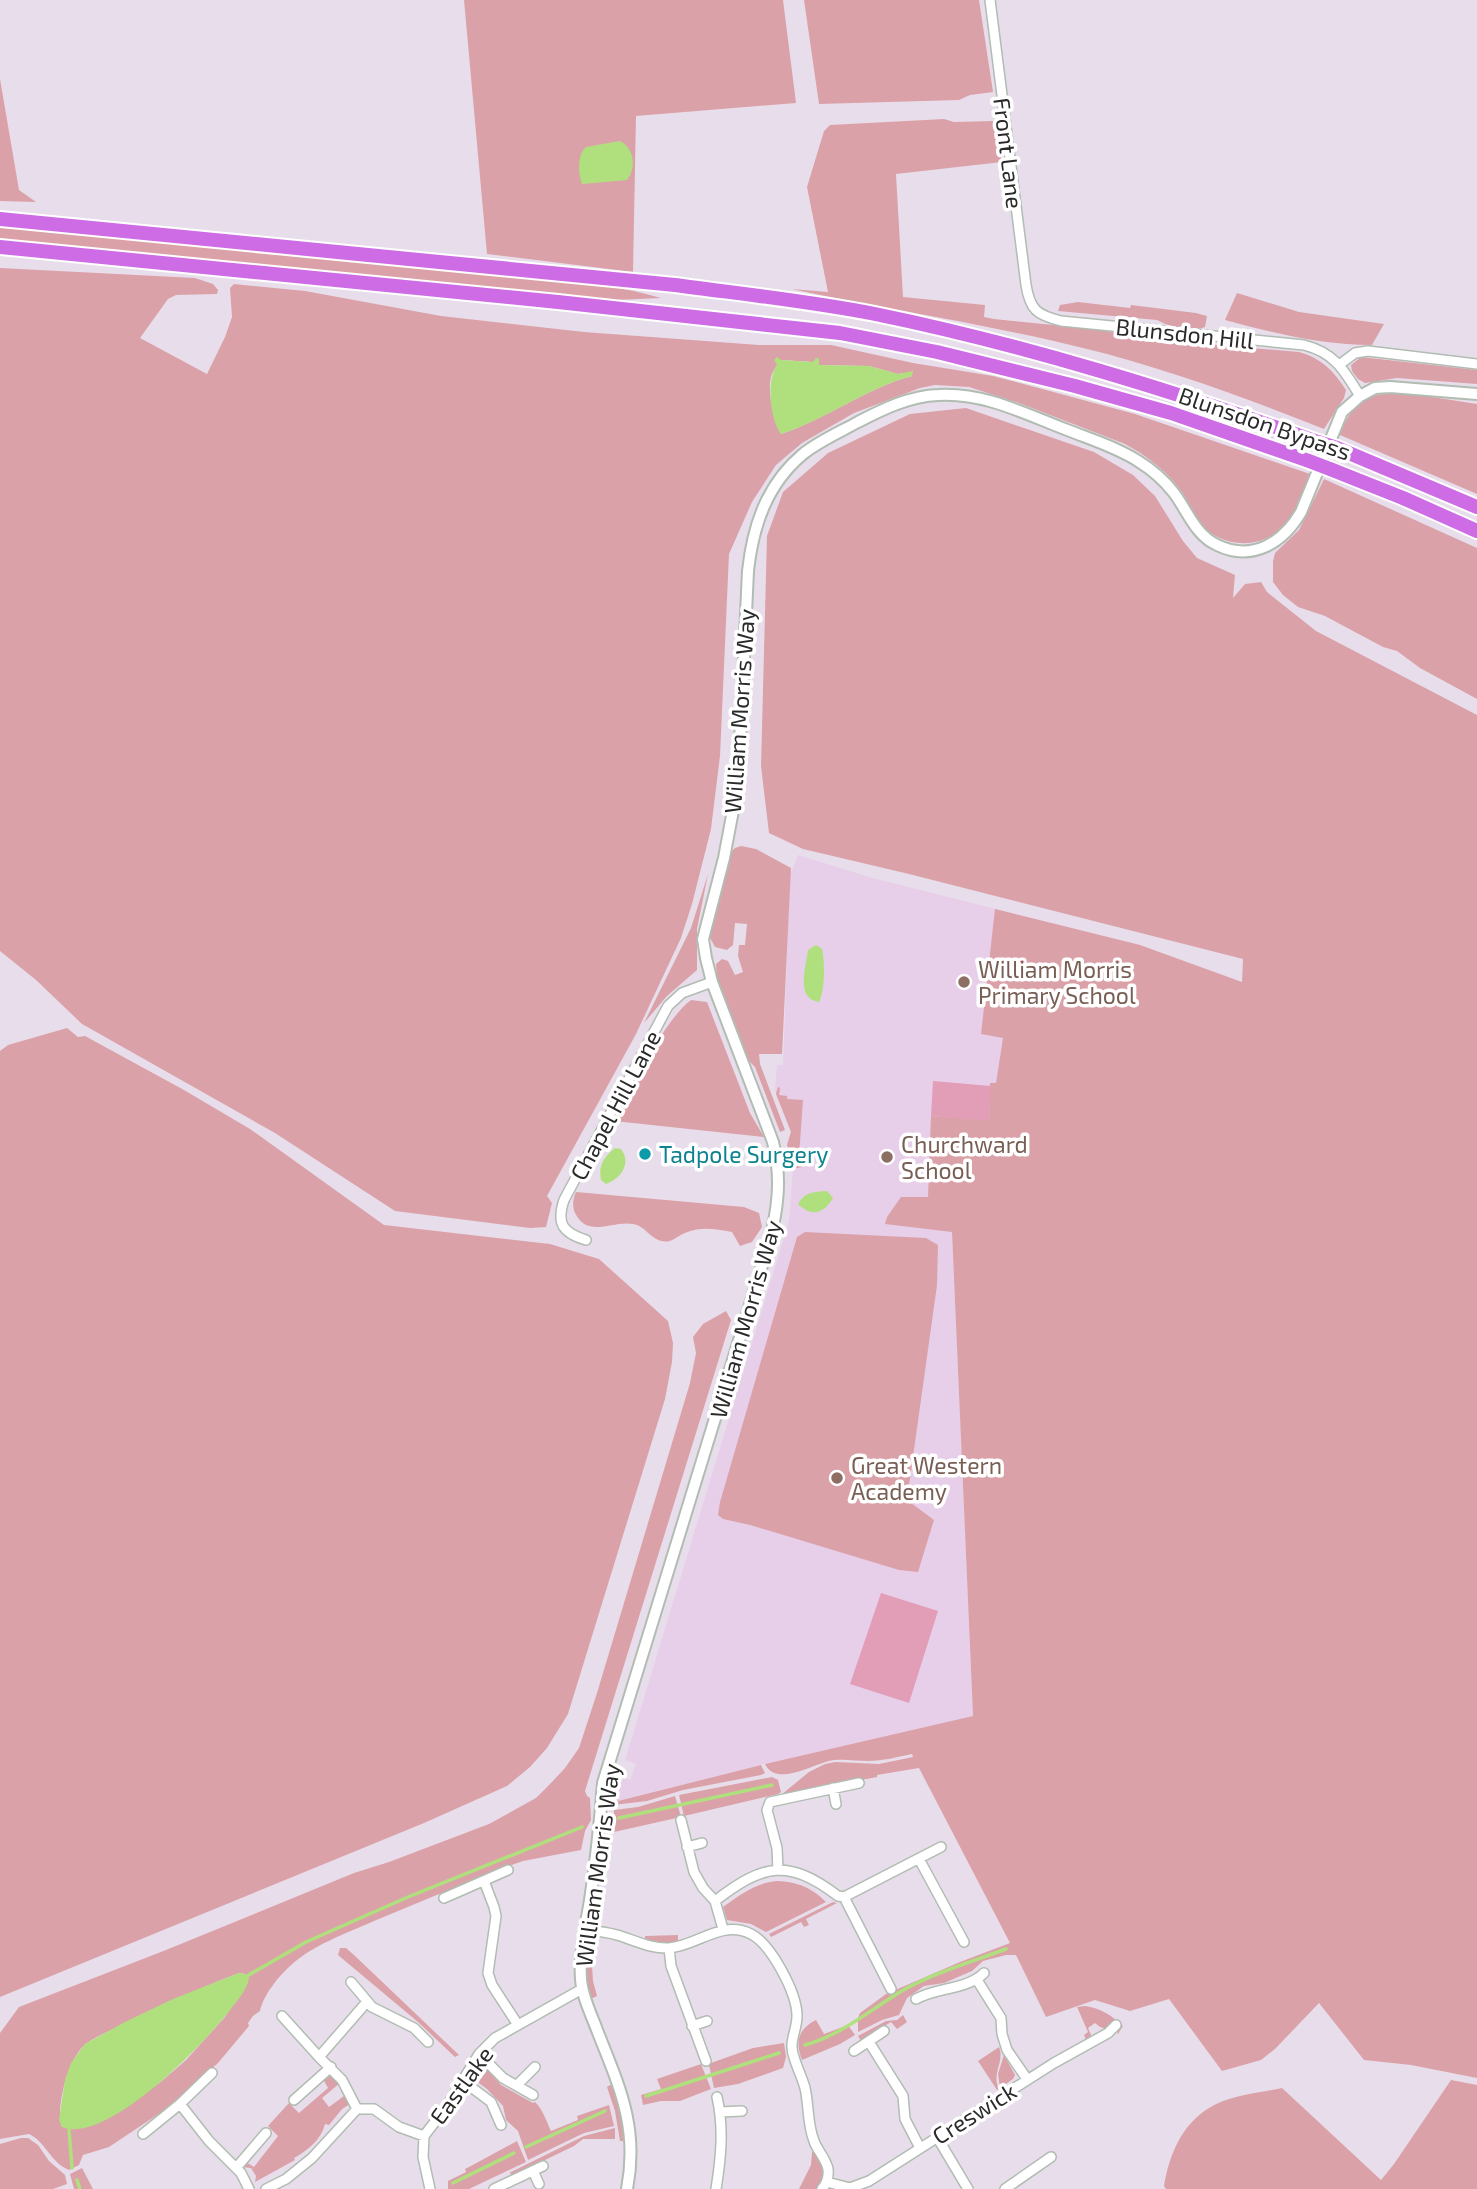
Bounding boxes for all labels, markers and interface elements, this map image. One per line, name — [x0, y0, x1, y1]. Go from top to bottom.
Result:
street label: Front Lane — [988, 96, 1030, 210]
street label: Blunsdon Hill — [1115, 312, 1256, 354]
street label: Blunsdon Bypass — [1175, 381, 1355, 465]
street label: William Morris Way — [718, 608, 760, 814]
place label: William Morris Primary School — [978, 955, 1136, 1009]
marker: William Morris Primary School — [956, 974, 972, 990]
street label: Chapel Hill Lane — [564, 1025, 666, 1185]
place label: Churchward School — [901, 1130, 1028, 1184]
place label: Tadpole Surgery — [659, 1140, 828, 1168]
marker: Tadpole Surgery — [637, 1146, 653, 1162]
marker: Churchward School — [879, 1149, 895, 1165]
street label: William Morris Way — [703, 1217, 787, 1421]
place label: Great Western Academy — [851, 1451, 1002, 1505]
marker: Great Western Academy — [829, 1470, 845, 1486]
street label: William Morris Way — [569, 1762, 625, 1968]
street label: Eastlake — [423, 2041, 499, 2129]
street label: Creswick — [927, 2076, 1021, 2150]

